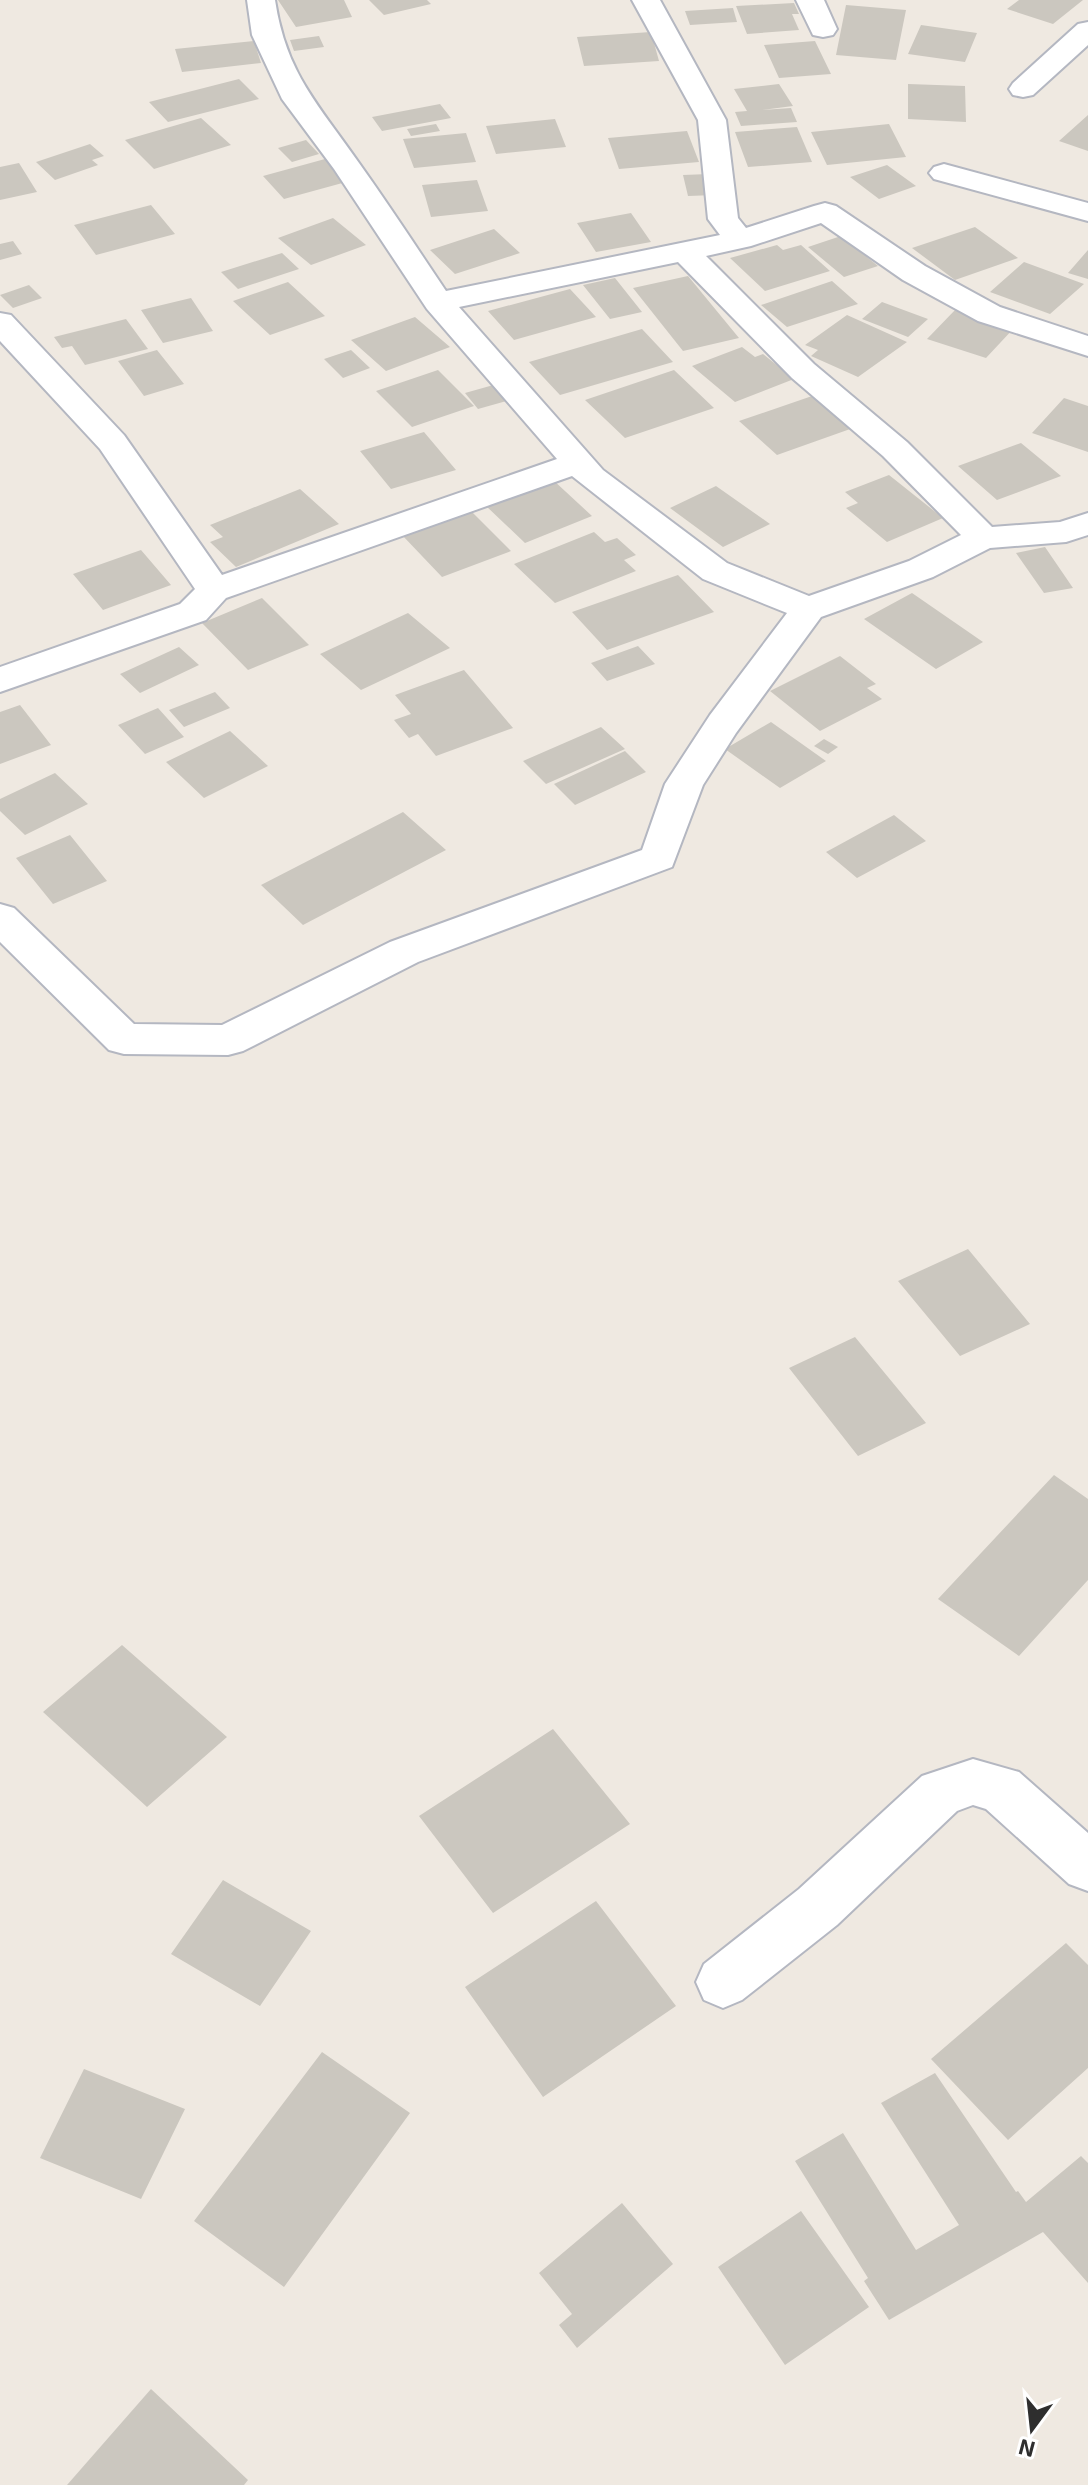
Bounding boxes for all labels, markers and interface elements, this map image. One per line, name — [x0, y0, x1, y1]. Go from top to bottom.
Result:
north arrow — [992, 2389, 1072, 2469]
text: N — [1016, 2435, 1038, 2464]

